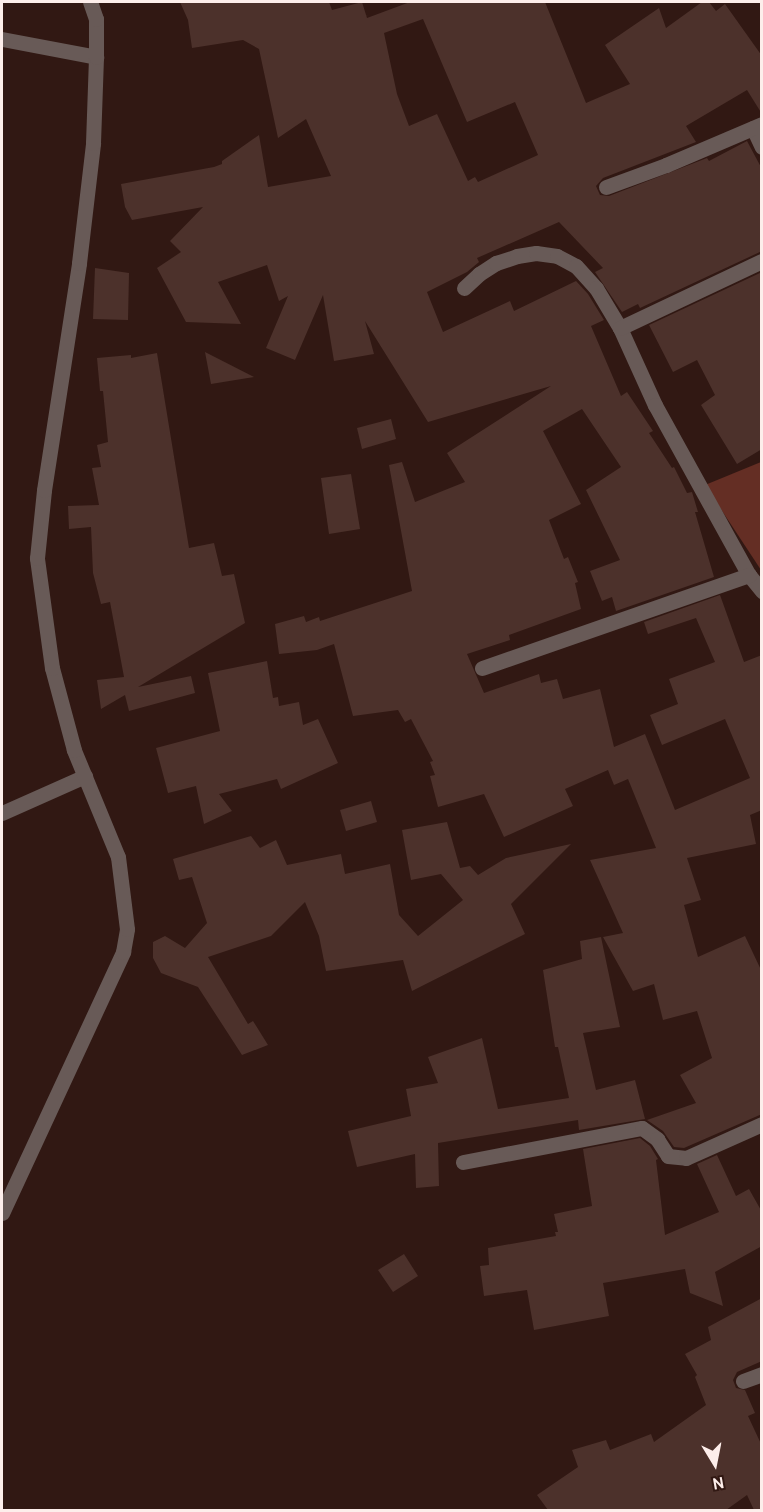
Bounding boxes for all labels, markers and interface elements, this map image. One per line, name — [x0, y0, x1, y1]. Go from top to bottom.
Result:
north arrow — [685, 1434, 745, 1494]
text: N — [711, 1471, 726, 1493]

